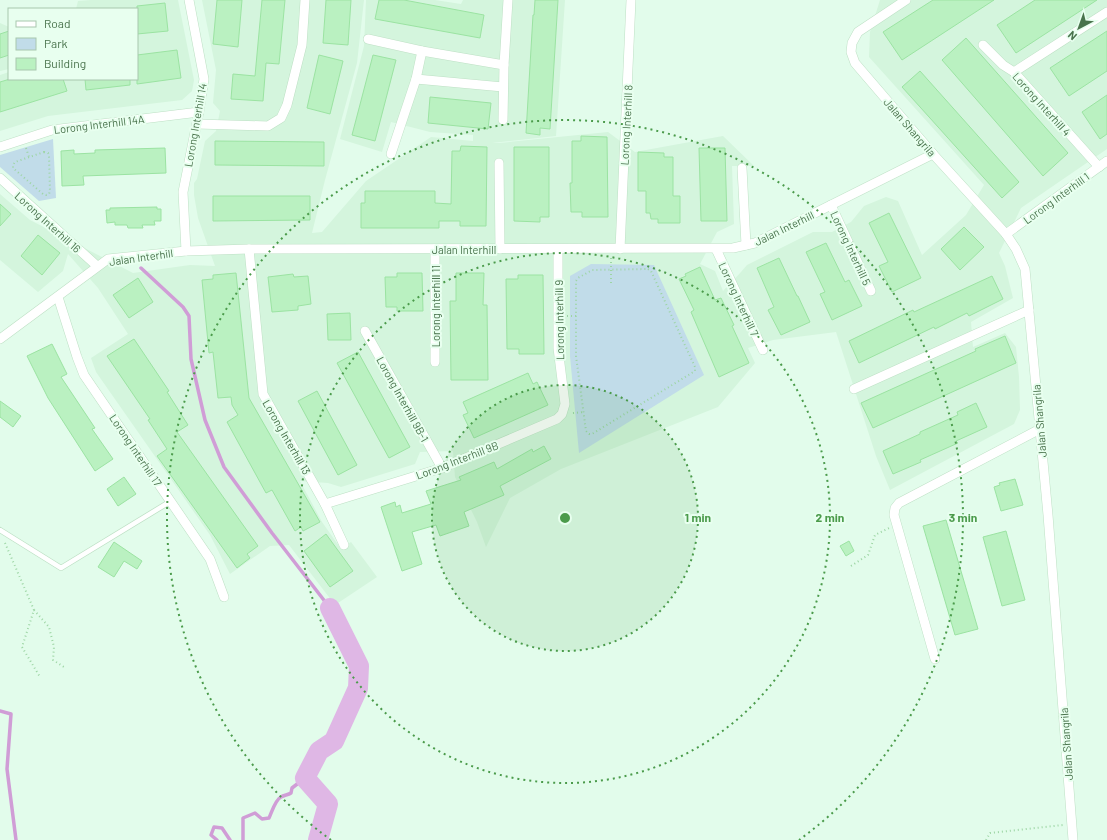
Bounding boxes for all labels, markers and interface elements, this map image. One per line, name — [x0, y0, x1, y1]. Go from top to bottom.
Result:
legend — [8, 8, 138, 80]
north arrow — [1059, 8, 1099, 48]
text: Road — [44, 16, 71, 30]
text: N — [1065, 29, 1079, 43]
text: Park — [44, 36, 68, 50]
text: Building — [44, 56, 86, 70]
street label: Lorong Interhill 4 — [1010, 70, 1074, 138]
street label: Lorong Interhill 14 — [181, 82, 209, 168]
street label: Lorong Interhill 8 — [617, 84, 635, 165]
street label: Jalan Shangrila — [881, 95, 939, 159]
street label: Lorong Interhill 14A — [53, 112, 145, 136]
street label: Lorong Interhill 1 — [1020, 170, 1092, 226]
street label: Lorong Interhill 16 — [12, 189, 84, 255]
street label: Jalan Interhill — [752, 208, 816, 248]
street label: Lorong Interhill 5 — [828, 209, 874, 287]
street label: Jalan Interhill — [432, 243, 496, 256]
street label: Jalan Interhill — [108, 246, 174, 268]
street label: Lorong Interhill 7 — [716, 260, 762, 338]
street label: Lorong Interhill 11 — [429, 265, 442, 347]
street label: Lorong Interhill 9 — [552, 279, 566, 360]
street label: Lorong Interhill 9B-1 — [374, 354, 432, 444]
street label: Jalan Shangrila — [1029, 384, 1049, 458]
street label: Lorong Interhill 13 — [260, 397, 314, 477]
street label: Lorong Interhill 17 — [107, 412, 165, 488]
street label: Lorong Interhill 9B — [414, 438, 500, 482]
text: 1 min — [685, 510, 711, 524]
text: 2 min — [816, 510, 844, 524]
text: 3 min — [949, 510, 977, 524]
centre of rings — [558, 511, 572, 525]
street label: Jalan Shangrila — [1057, 707, 1075, 781]

